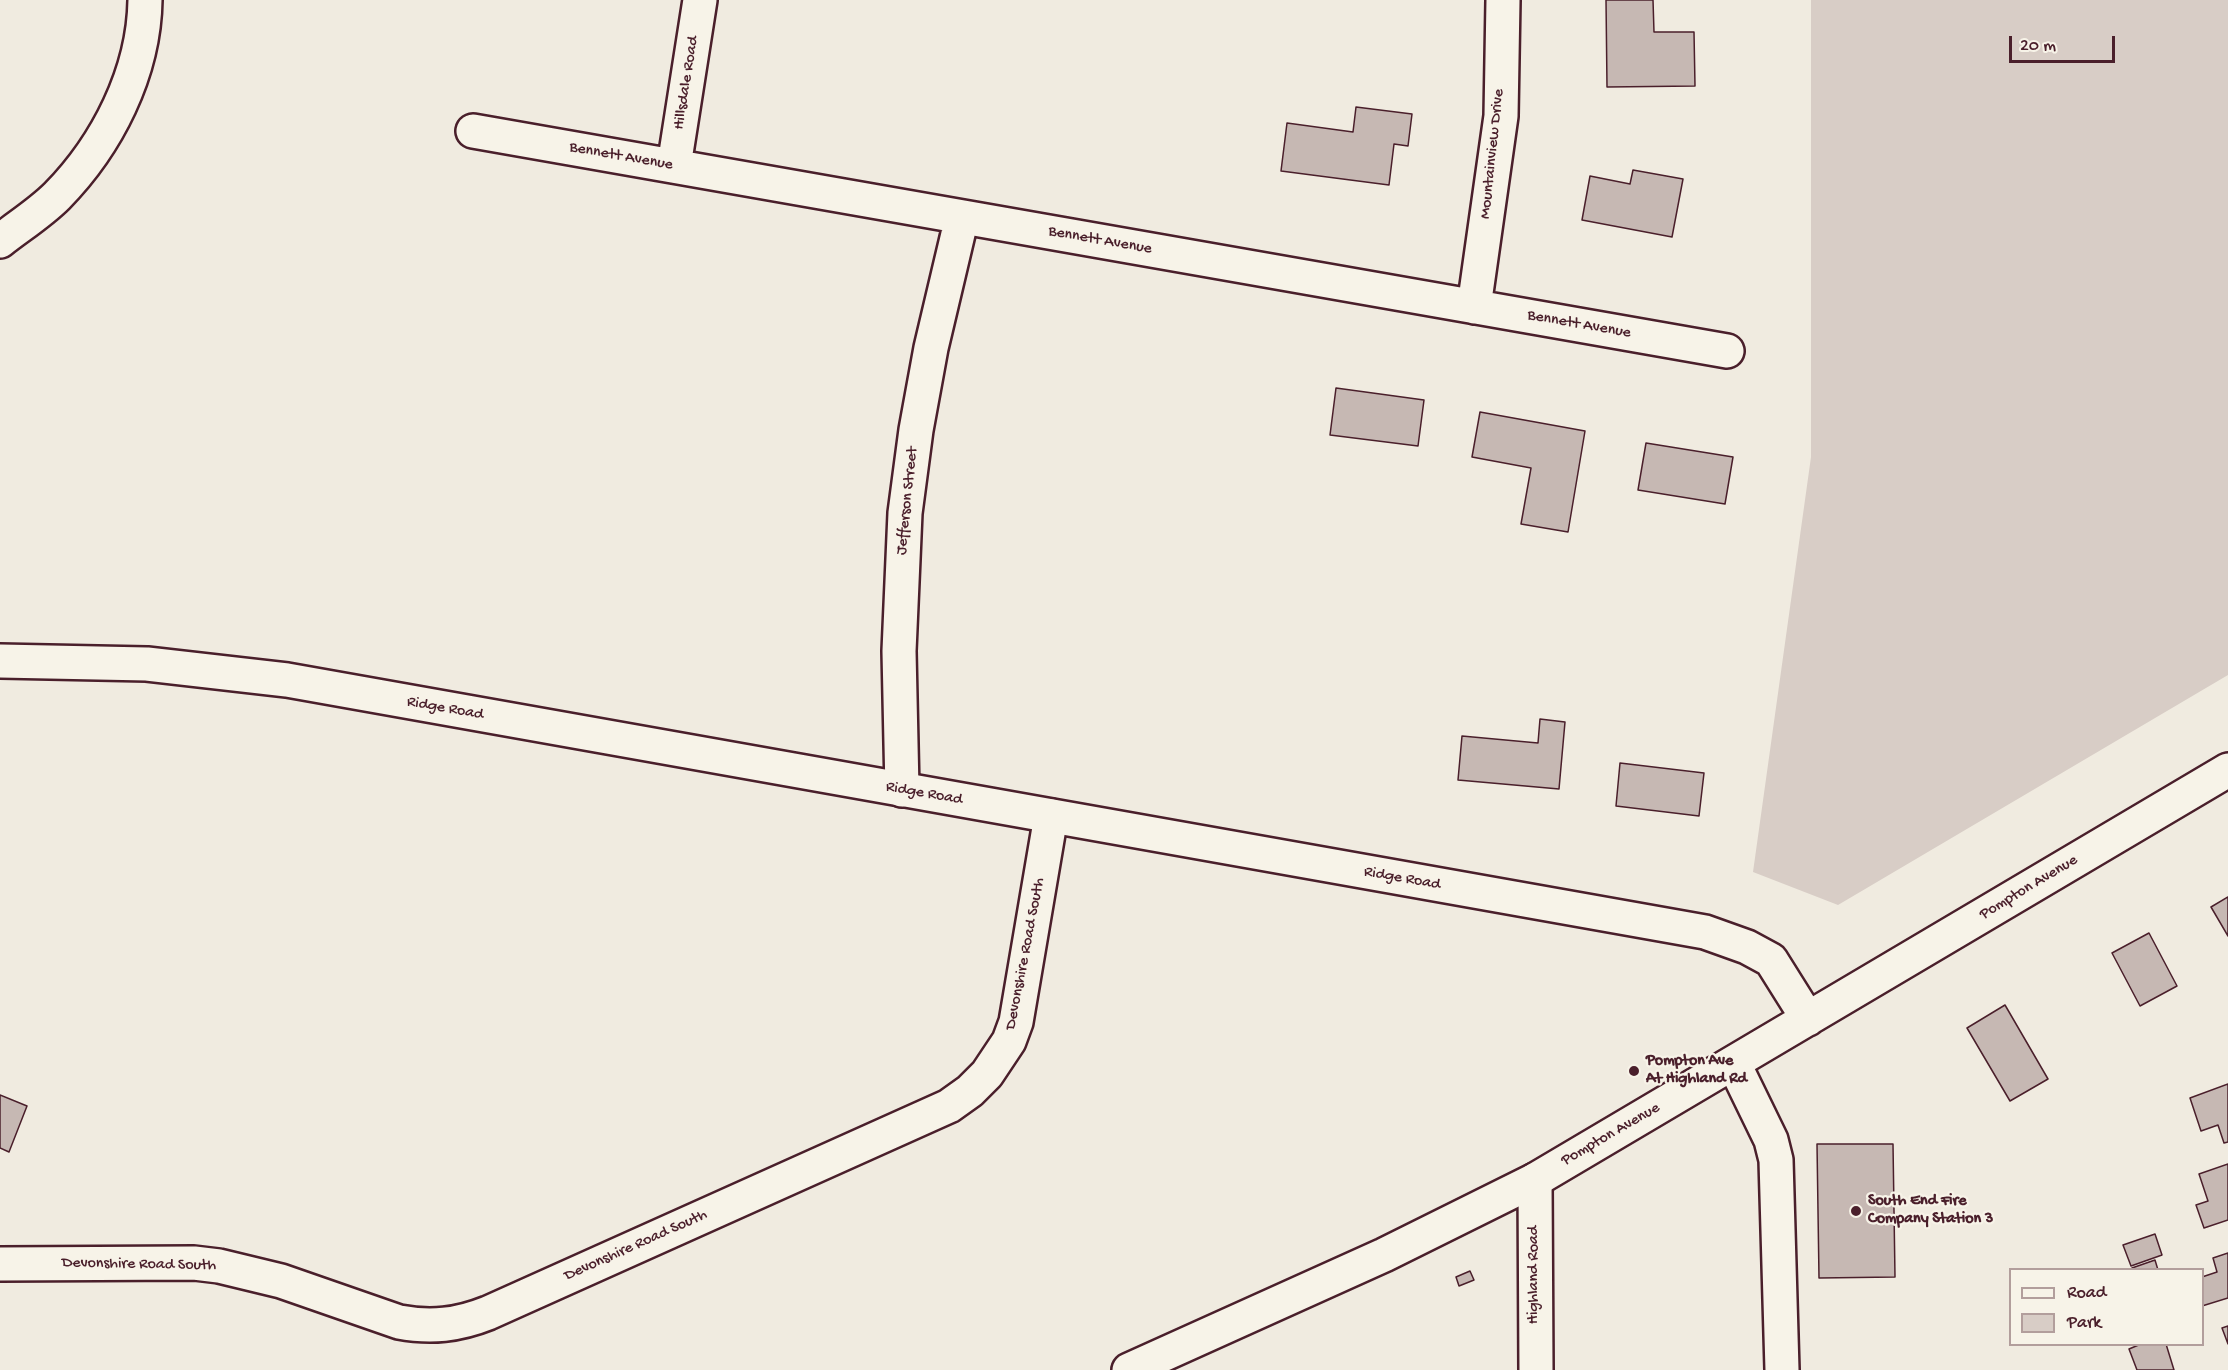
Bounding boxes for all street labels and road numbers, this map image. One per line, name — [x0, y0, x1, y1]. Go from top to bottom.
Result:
street label: Hillsdale Road — [670, 35, 704, 131]
street label: Mountainview Drive — [1477, 88, 1509, 220]
street label: Bennett Avenue — [568, 138, 674, 176]
street label: Bennett Avenue — [1047, 222, 1153, 260]
street label: Bennett Avenue — [1526, 306, 1632, 344]
street label: Jefferson Street — [893, 446, 923, 556]
street label: Ridge Road — [405, 693, 485, 725]
street label: Ridge Road — [884, 778, 964, 810]
street label: Pompton Avenue — [1977, 851, 2081, 925]
street label: Ridge Road — [1362, 863, 1442, 895]
street label: Devonshire Road South — [1002, 876, 1050, 1032]
street label: Pompton Avenue — [1558, 1099, 1664, 1171]
street label: Devonshire Road South — [562, 1206, 710, 1286]
street label: Highland Road — [1525, 1226, 1545, 1324]
street label: Devonshire Road South — [62, 1254, 216, 1276]

